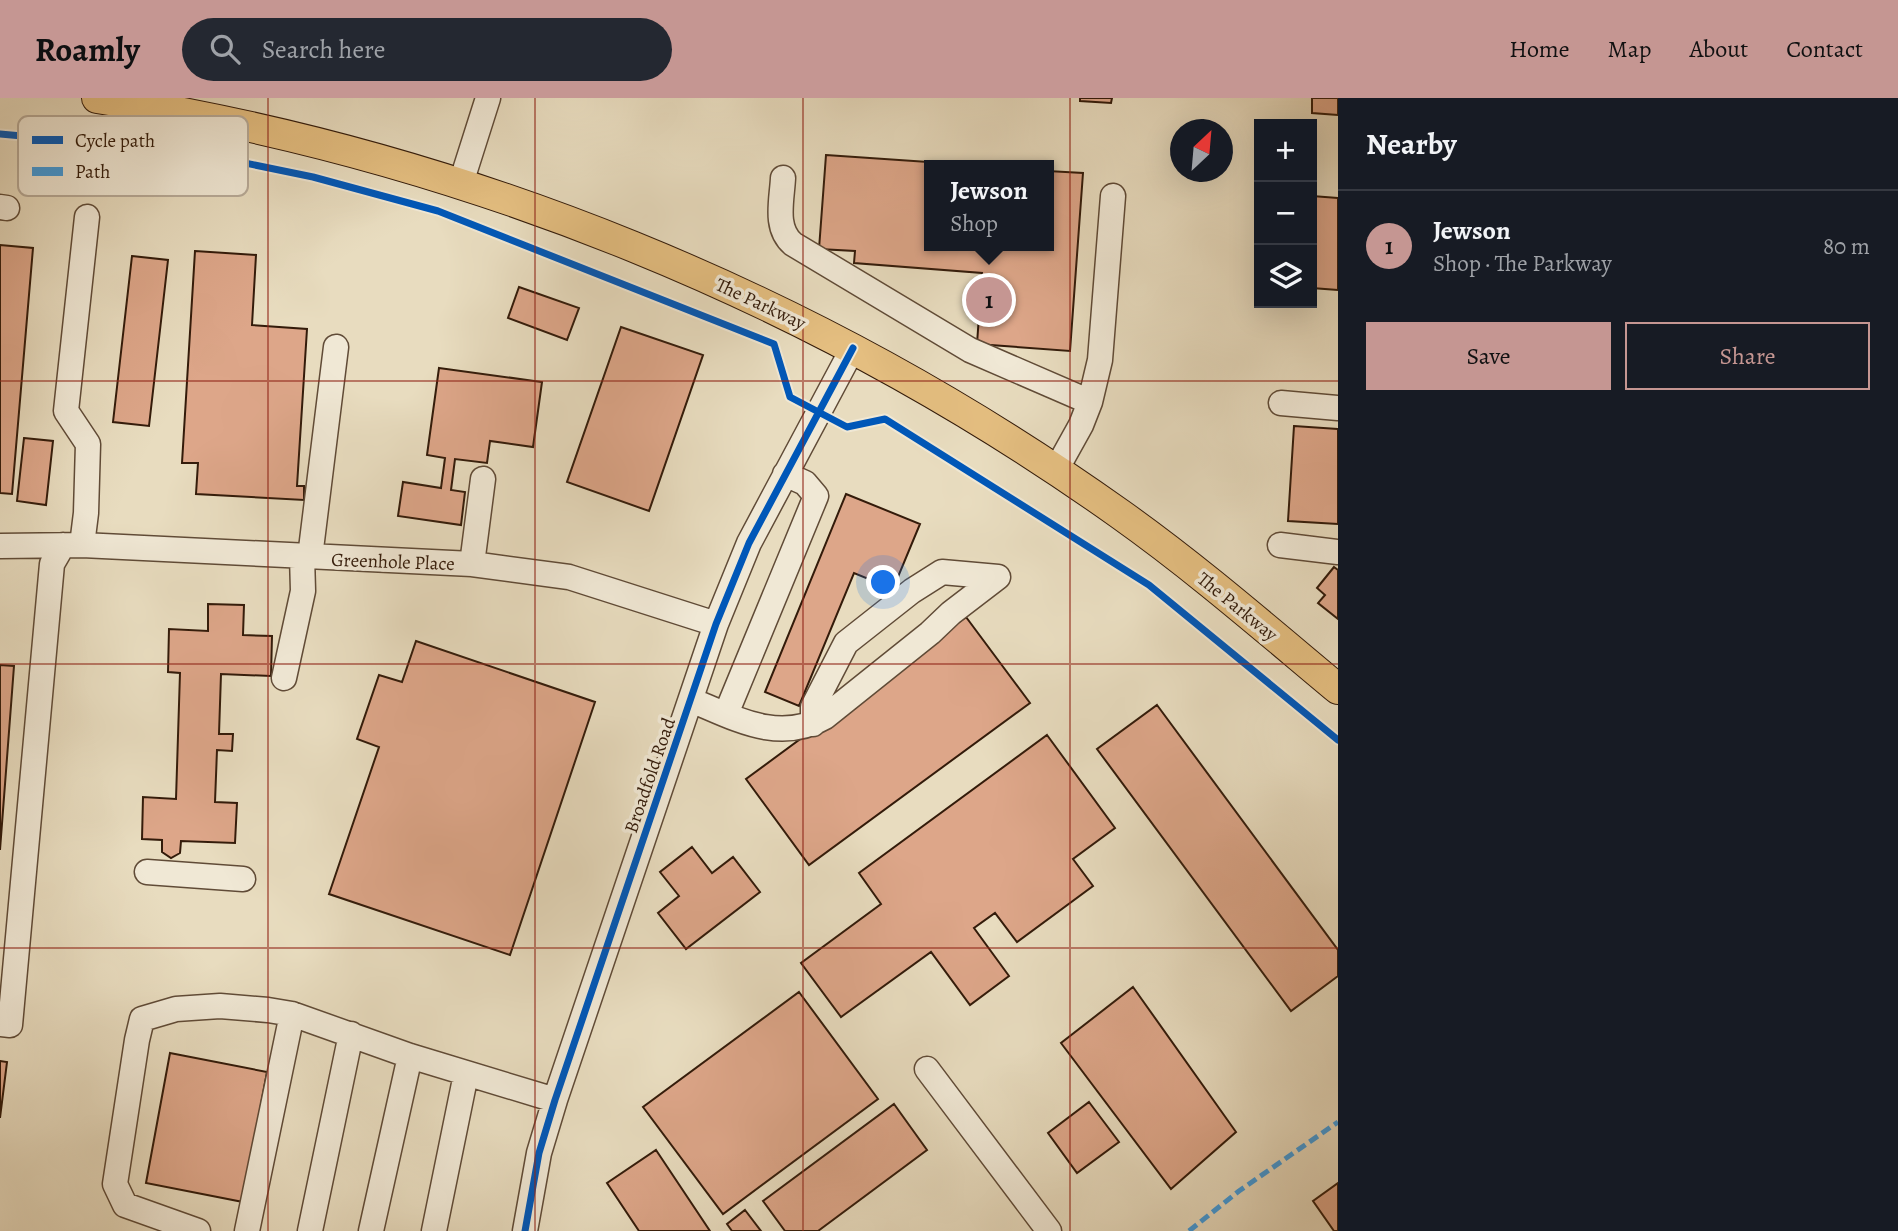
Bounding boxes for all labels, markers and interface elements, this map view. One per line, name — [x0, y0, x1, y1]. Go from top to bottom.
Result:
search box — [182, 18, 672, 81]
text: Roamly — [35, 27, 140, 72]
icon: search — [206, 30, 244, 68]
text: Search here — [262, 32, 385, 67]
text: Home — [1509, 33, 1570, 65]
text: Map — [1608, 33, 1652, 65]
text: About — [1690, 33, 1748, 65]
text: Contact — [1786, 33, 1863, 65]
legend — [18, 116, 248, 196]
north arrow — [1170, 119, 1233, 182]
map controls — [1254, 119, 1317, 308]
button: + — [1254, 119, 1317, 182]
text: Nearby — [1366, 124, 1457, 164]
text: Cycle path — [75, 128, 155, 154]
text: Path — [75, 159, 110, 185]
popup — [924, 160, 1054, 251]
text: Jewson — [950, 173, 1028, 208]
button: − — [1254, 182, 1317, 245]
text: Shop — [950, 208, 998, 239]
text: Jewson — [1433, 213, 1511, 248]
text: 1 — [1385, 231, 1393, 262]
text: 80 m — [1823, 231, 1870, 262]
button: layers — [1254, 245, 1317, 308]
text: Shop · The Parkway — [1433, 248, 1612, 279]
street label: The Parkway — [711, 272, 810, 336]
pin: 1 — [966, 274, 1012, 326]
button: Save — [1366, 322, 1611, 390]
button: Share — [1625, 322, 1870, 390]
street label: Greenhole Place — [331, 547, 455, 577]
your location — [866, 565, 900, 599]
street label: The Parkway — [1192, 566, 1284, 648]
street label: Broadfold Road — [618, 713, 682, 836]

